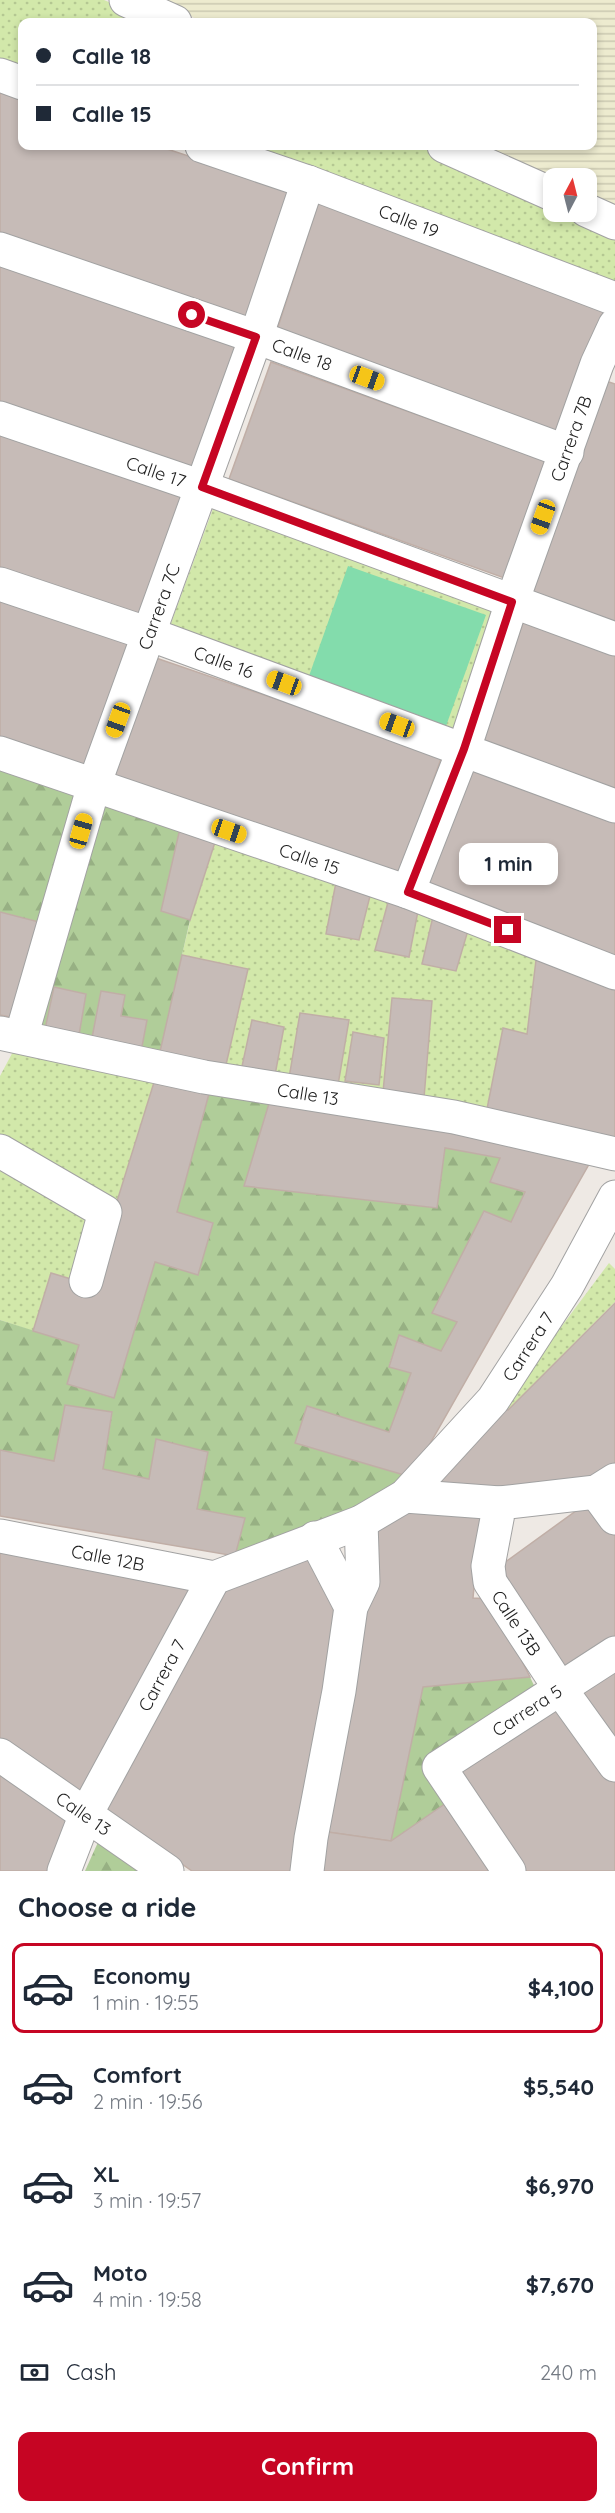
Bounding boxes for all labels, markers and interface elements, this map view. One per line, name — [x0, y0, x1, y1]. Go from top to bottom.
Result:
text: Calle 18 — [72, 42, 151, 70]
text: Calle 15 — [72, 100, 152, 128]
north arrow — [543, 168, 597, 222]
map controls — [543, 168, 597, 222]
street label: Calle 19 — [376, 199, 442, 242]
route start — [178, 301, 205, 328]
street label: Calle 18 — [269, 333, 335, 376]
car — [347, 363, 387, 393]
street label: Carrera 7B — [545, 392, 596, 485]
street label: Calle 17 — [123, 450, 189, 492]
car — [528, 497, 558, 537]
street label: Carrera 7C — [132, 560, 185, 653]
street label: Calle 16 — [191, 640, 257, 683]
car — [264, 668, 304, 698]
car — [103, 700, 133, 740]
car — [377, 710, 417, 740]
car — [67, 811, 95, 851]
car — [209, 817, 249, 845]
street label: Calle 15 — [276, 838, 343, 879]
callout: 1 min — [458, 843, 558, 885]
text: 1 min — [484, 851, 533, 876]
route end — [494, 916, 521, 943]
street label: Calle 13 — [276, 1077, 340, 1110]
street label: Carrera 7 — [497, 1307, 559, 1386]
street label: Calle 12B — [69, 1539, 147, 1576]
street label: Calle 13B — [487, 1586, 547, 1660]
street label: Carrera 7 — [133, 1635, 190, 1715]
street label: Carrera 5 — [488, 1679, 566, 1741]
street label: Calle 13 — [52, 1786, 116, 1840]
text: Choose a ride — [18, 1890, 196, 1924]
icon: car — [21, 1961, 75, 2015]
text: Economy — [93, 1962, 191, 1990]
text: $4,100 — [528, 1974, 594, 2002]
text: 1 min · 19:55 — [93, 1990, 199, 2015]
icon: car — [21, 2060, 75, 2114]
text: Comfort — [93, 2061, 182, 2089]
text: $5,540 — [523, 2073, 594, 2101]
text: 2 min · 19:56 — [93, 2089, 202, 2114]
icon: car — [21, 2159, 75, 2213]
text: XL — [93, 2160, 120, 2188]
text: $6,970 — [525, 2172, 594, 2200]
text: 3 min · 19:57 — [93, 2188, 201, 2213]
icon: car — [21, 2258, 75, 2312]
text: Moto — [93, 2259, 147, 2287]
text: $7,670 — [526, 2271, 594, 2299]
text: 4 min · 19:58 — [93, 2287, 202, 2312]
icon: cash — [18, 2356, 51, 2389]
text: Cash — [66, 2358, 117, 2386]
text: 240 m — [540, 2360, 597, 2385]
button: Confirm — [18, 2432, 597, 2501]

